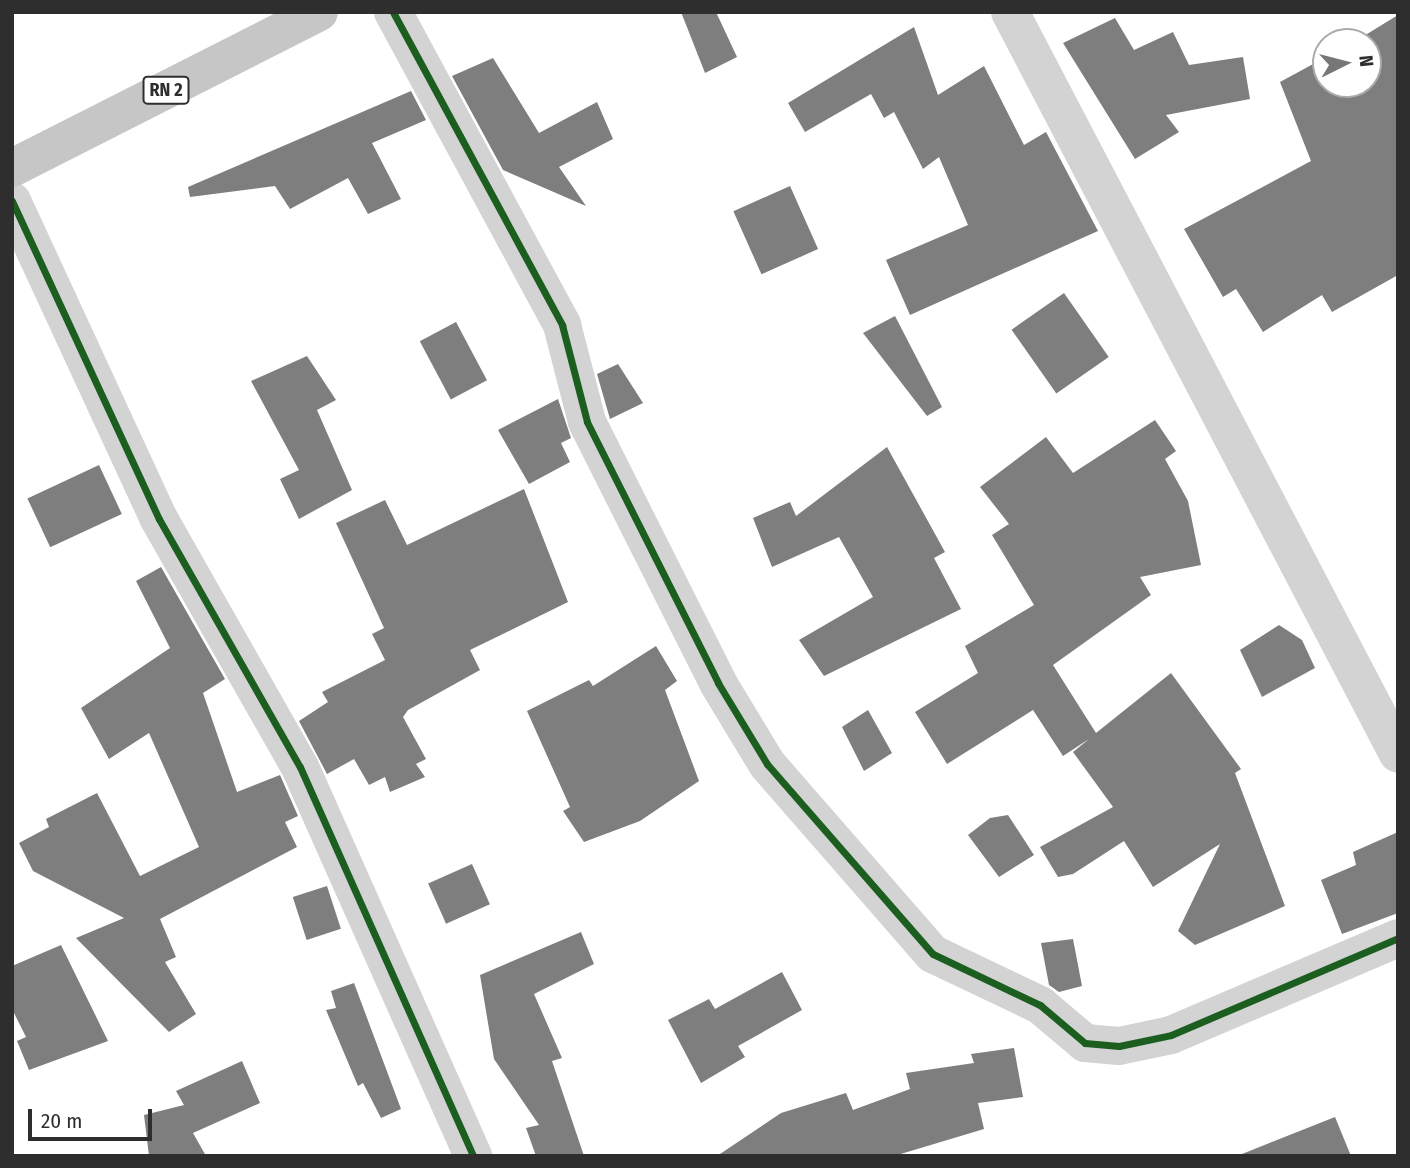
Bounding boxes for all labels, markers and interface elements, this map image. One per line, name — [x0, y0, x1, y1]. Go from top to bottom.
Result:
north arrow — [1312, 28, 1382, 98]
text: N — [1354, 54, 1378, 68]
road number: RN 2 — [142, 76, 190, 104]
scale bar — [32, 1094, 156, 1138]
text: 20 m — [41, 1108, 82, 1134]

